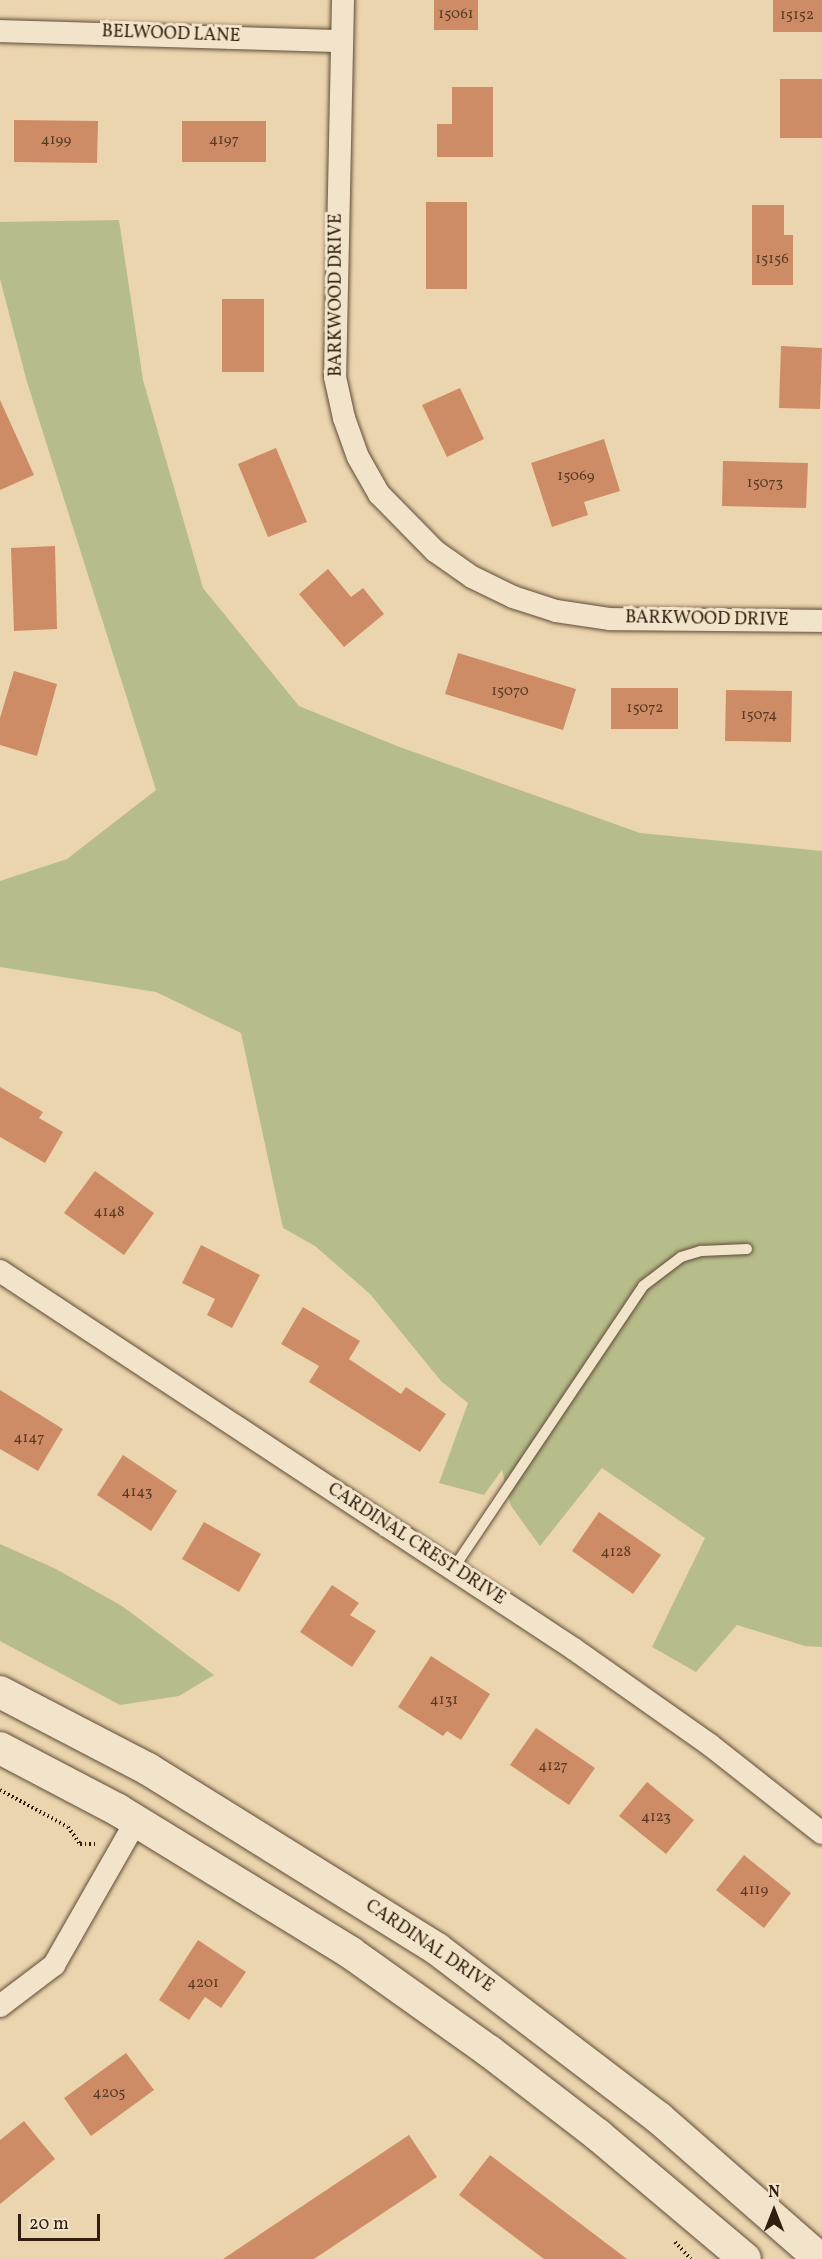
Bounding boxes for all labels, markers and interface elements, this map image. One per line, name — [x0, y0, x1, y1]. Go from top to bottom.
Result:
house number: 15061 — [438, 6, 474, 24]
house number: 15152 — [780, 7, 814, 25]
street label: BELWOOD LANE — [101, 22, 241, 48]
house number: 4199 — [41, 132, 71, 150]
house number: 4197 — [209, 132, 239, 150]
street label: BARKWOOD DRIVE — [326, 213, 348, 377]
house number: 15156 — [755, 251, 789, 269]
house number: 15069 — [557, 468, 595, 486]
house number: 15073 — [747, 475, 783, 493]
street label: BARKWOOD DRIVE — [625, 608, 789, 632]
house number: 15070 — [491, 683, 529, 701]
house number: 15072 — [627, 700, 663, 718]
house number: 15074 — [741, 707, 777, 725]
house number: 4148 — [93, 1204, 125, 1222]
house number: 4147 — [13, 1430, 45, 1448]
street label: CARDINAL CREST DRIVE — [323, 1479, 509, 1611]
house number: 4143 — [122, 1484, 152, 1502]
house number: 4128 — [601, 1544, 631, 1562]
house number: 4131 — [430, 1692, 458, 1710]
house number: 4127 — [538, 1758, 568, 1776]
house number: 4123 — [641, 1809, 671, 1827]
house number: 4119 — [740, 1882, 768, 1900]
street label: CARDINAL DRIVE — [361, 1896, 497, 1998]
house number: 4201 — [187, 1975, 219, 1993]
house number: 4205 — [93, 2085, 125, 2103]
north arrow — [744, 2181, 804, 2241]
text: N — [768, 2182, 780, 2204]
scale bar — [21, 2202, 104, 2240]
text: 20 m — [29, 2212, 69, 2237]

